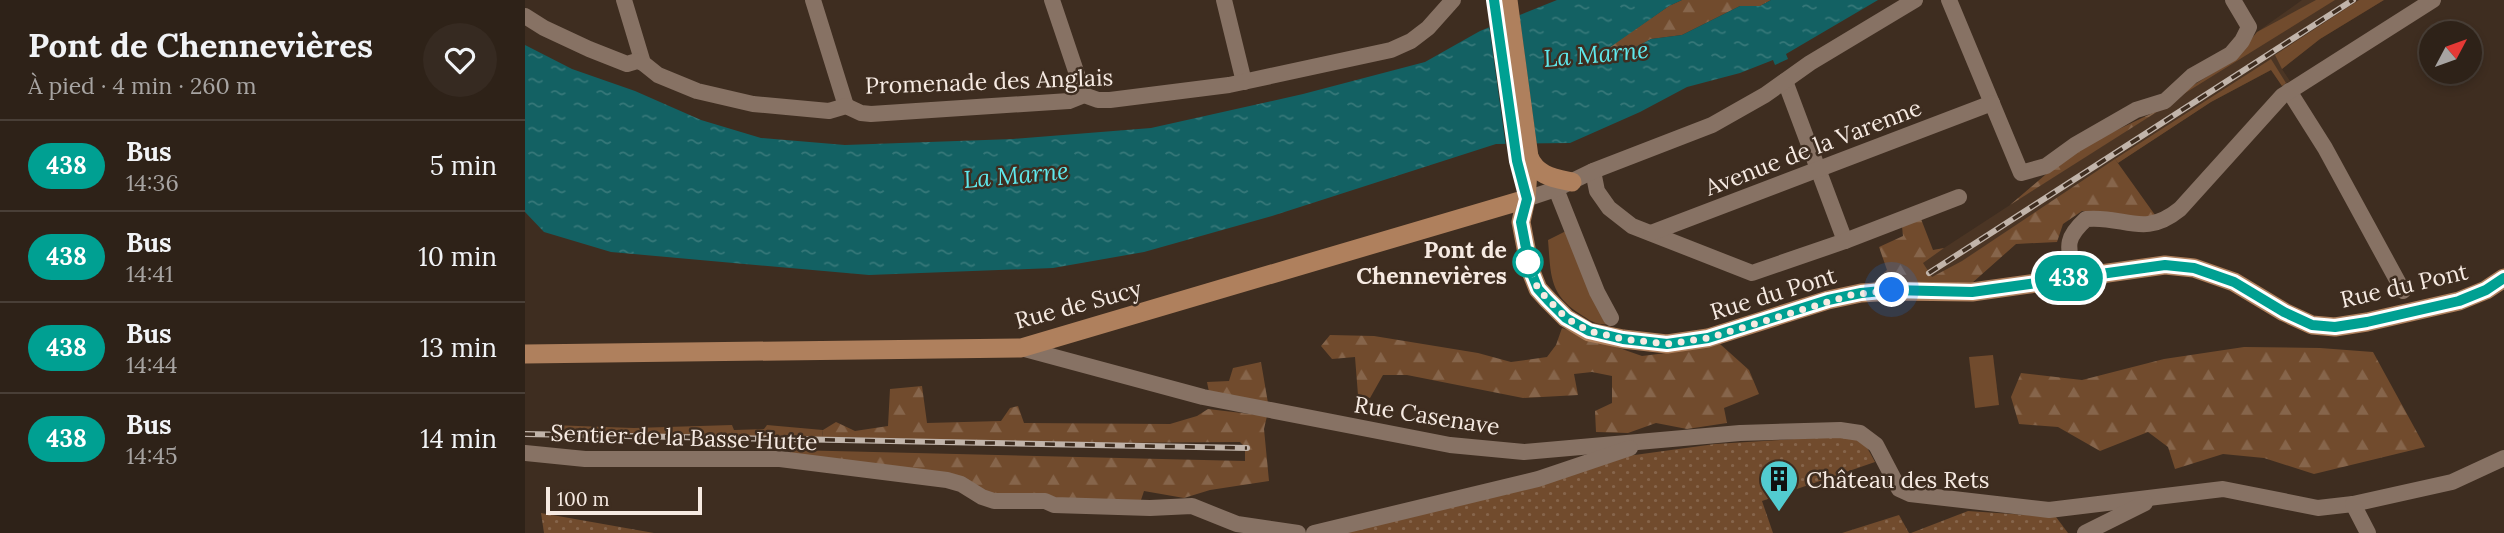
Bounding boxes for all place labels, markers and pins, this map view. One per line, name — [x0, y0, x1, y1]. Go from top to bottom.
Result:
place label: Pont de Chennevières — [1356, 235, 1507, 290]
marker: Pont de Chennevières — [1513, 247, 1543, 277]
building icon: Château des Rets — [1758, 458, 1800, 513]
place label: Château des Rets — [1806, 465, 1989, 494]

